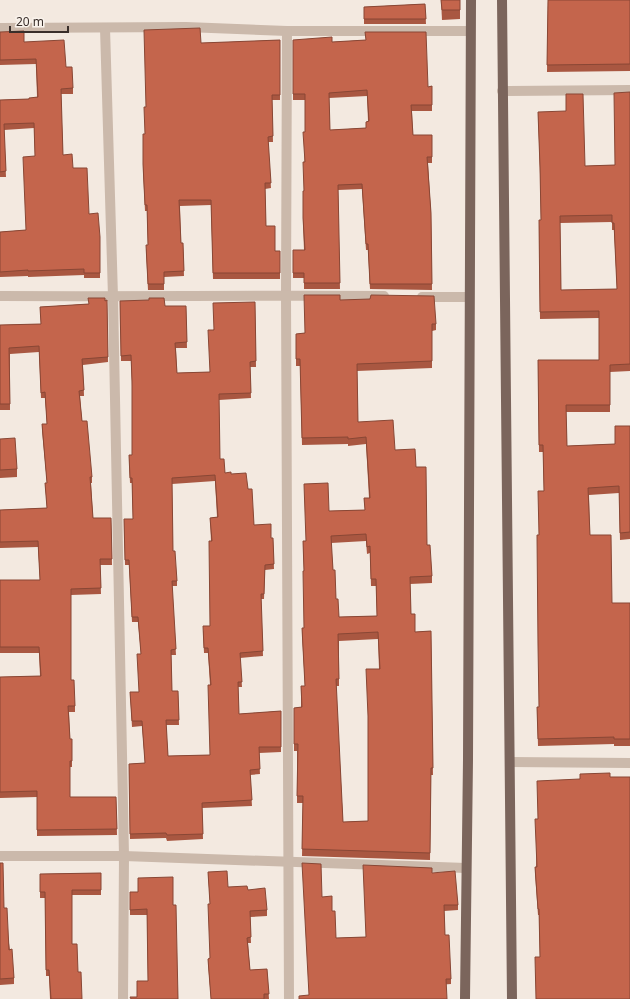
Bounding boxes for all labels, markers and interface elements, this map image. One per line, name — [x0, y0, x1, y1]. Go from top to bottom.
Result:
scale bar — [10, 8, 68, 34]
text: 20 m — [16, 13, 44, 30]

